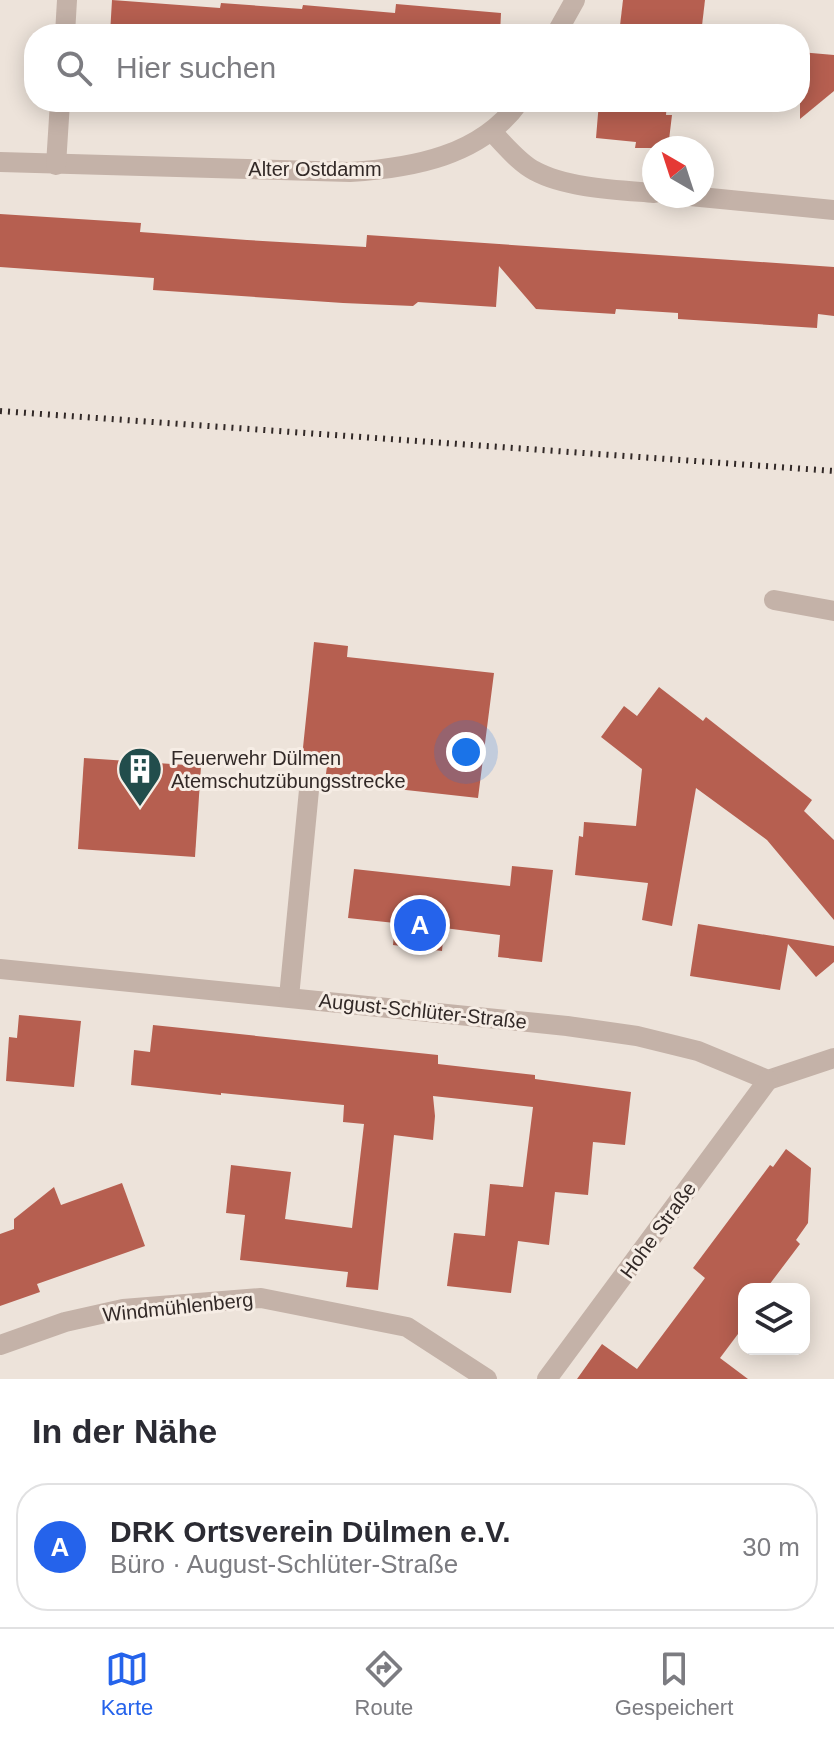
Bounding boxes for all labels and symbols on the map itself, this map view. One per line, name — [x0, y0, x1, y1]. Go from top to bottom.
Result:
north arrow — [642, 136, 714, 208]
street label: Alter Ostdamm — [248, 158, 382, 180]
your location — [446, 732, 486, 772]
building icon: Feuerwehr Dülmen Atemschutzübungsstrecke — [116, 745, 164, 808]
place label: Feuerwehr Dülmen Atemschutzübungsstrecke — [171, 747, 406, 792]
pin: A — [394, 895, 446, 955]
street label: August-Schlüter-Straße — [318, 989, 528, 1033]
street label: Hohe Straße — [616, 1178, 700, 1282]
street label: Windmühlenberg — [102, 1288, 254, 1326]

